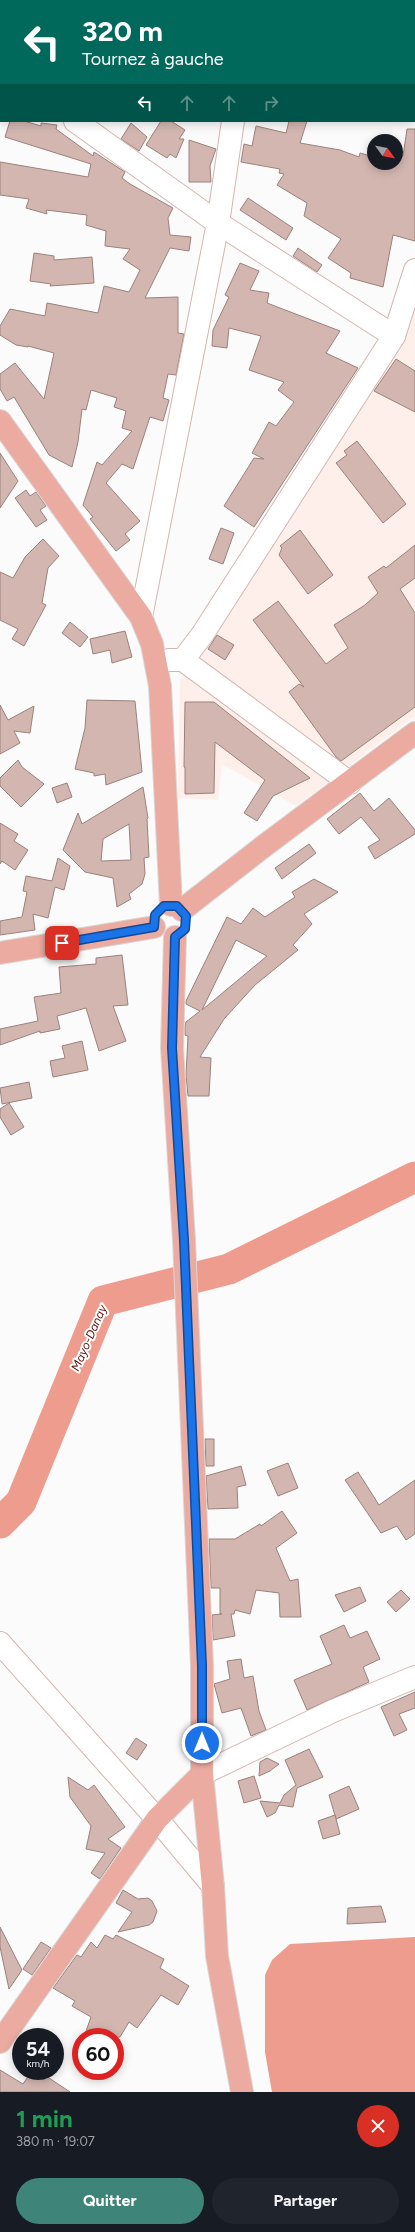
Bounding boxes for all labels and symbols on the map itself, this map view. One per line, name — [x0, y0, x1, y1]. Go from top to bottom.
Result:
north arrow — [367, 134, 403, 170]
pin — [45, 926, 79, 960]
water label: Mayo-Danay — [68, 1302, 110, 1373]
position arrow — [181, 1722, 223, 1764]
speed limit sign: 60 — [72, 2028, 124, 2080]

